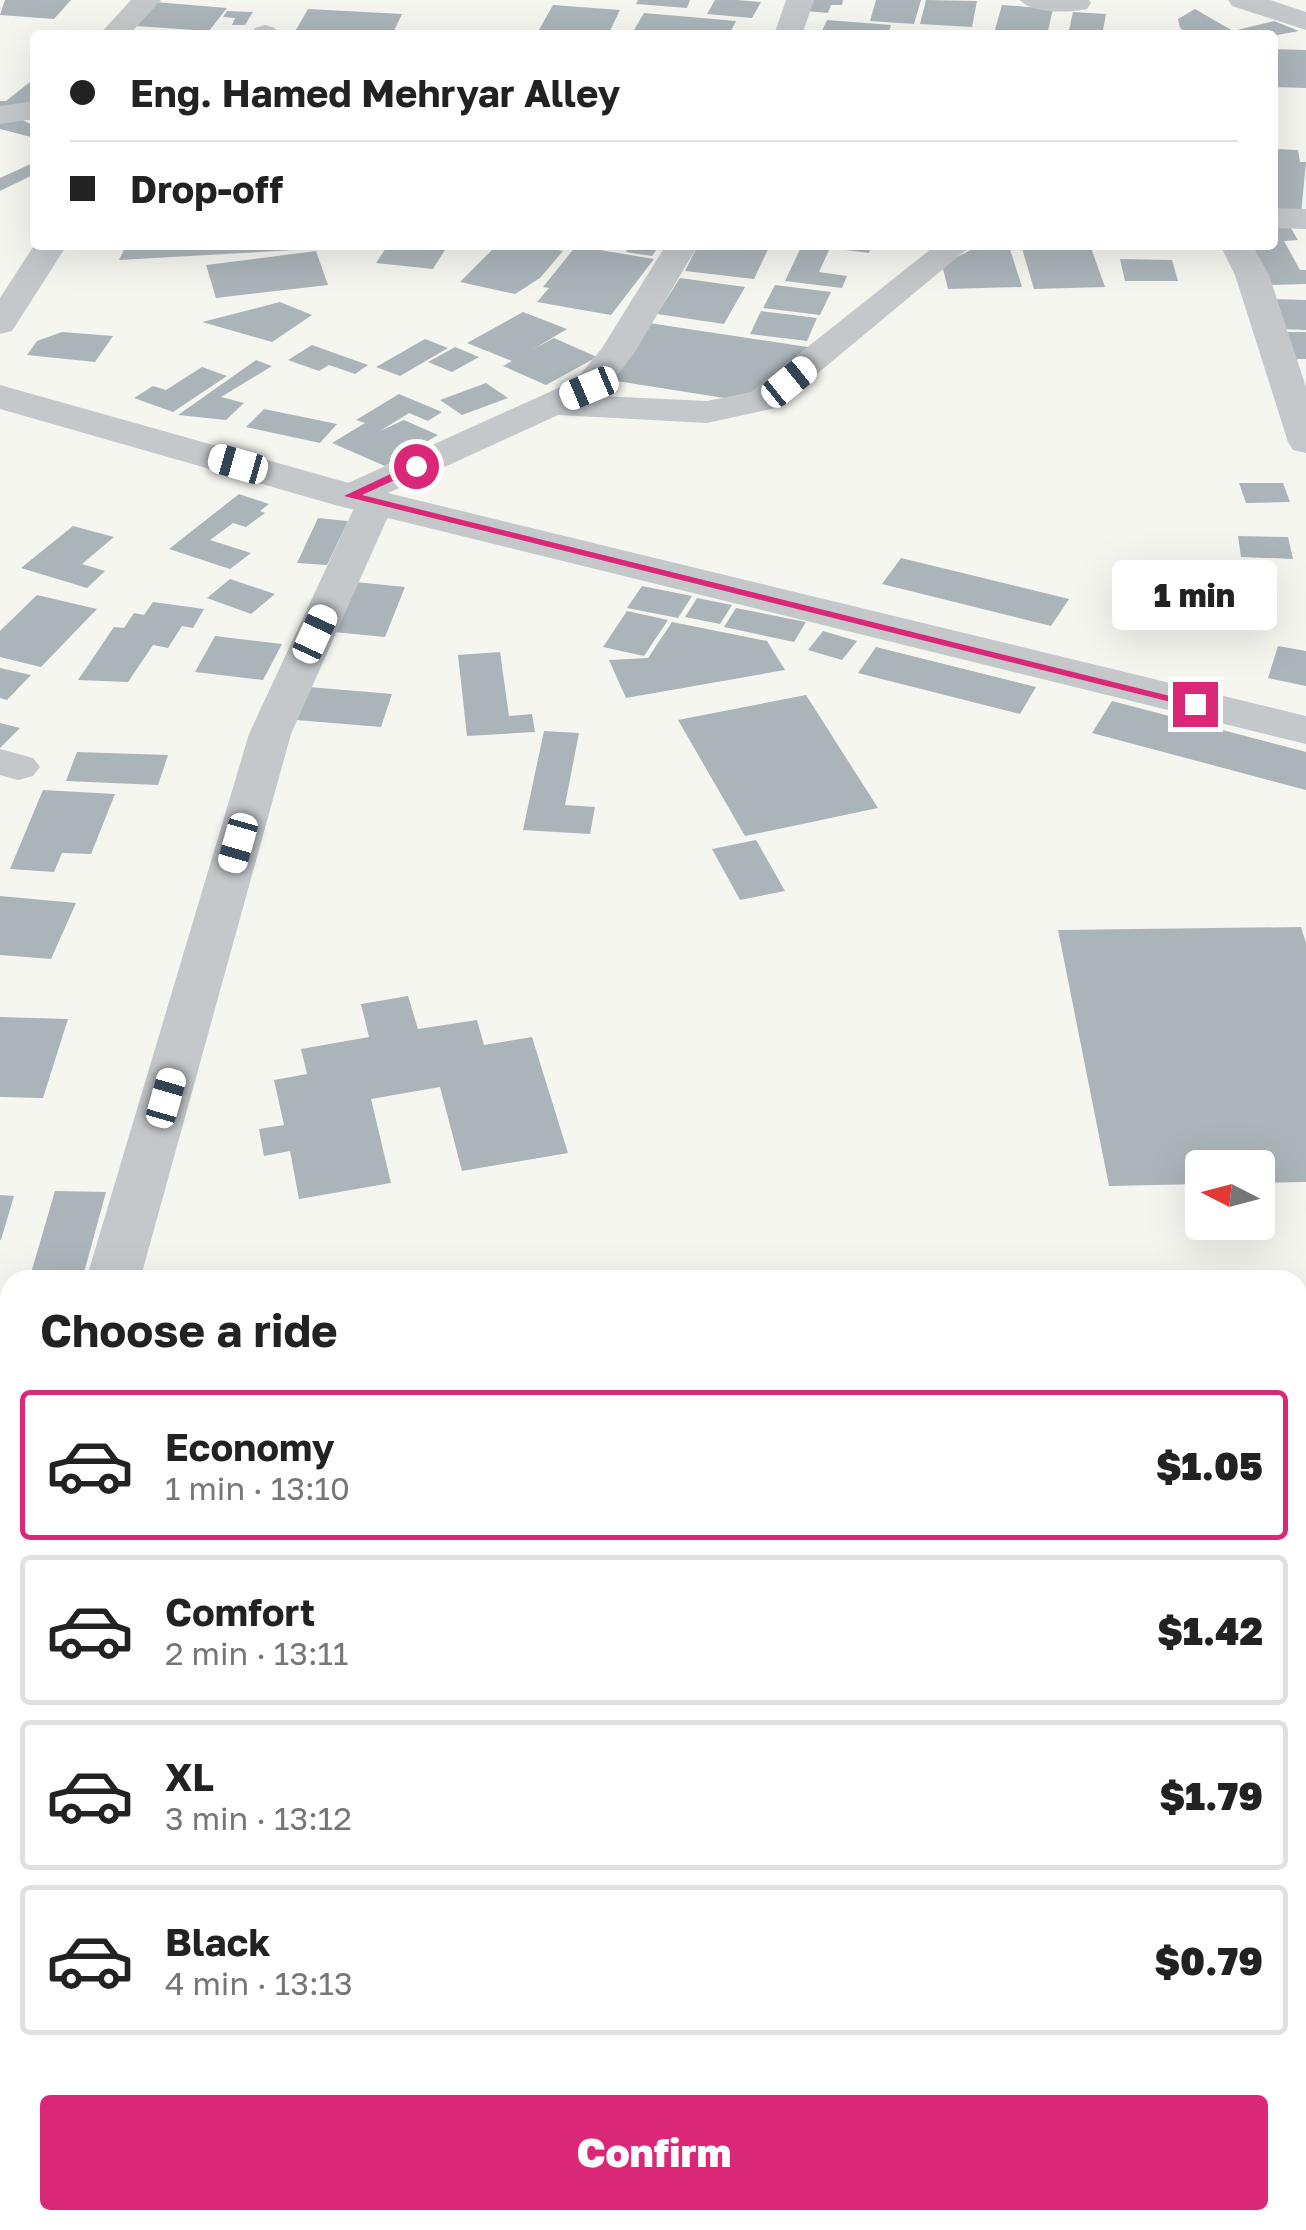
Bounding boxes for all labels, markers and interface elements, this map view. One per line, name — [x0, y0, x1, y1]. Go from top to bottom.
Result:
text: Eng. Hamed Mehryar Alley — [130, 70, 620, 115]
text: Drop-off — [130, 166, 283, 211]
car — [756, 351, 822, 413]
car — [556, 362, 622, 414]
car — [205, 441, 271, 487]
route start — [394, 444, 439, 489]
callout: 1 min — [1112, 559, 1278, 629]
text: 1 min — [1154, 576, 1235, 614]
car — [289, 600, 341, 668]
route end — [1173, 682, 1218, 727]
car — [215, 810, 261, 876]
car — [143, 1065, 189, 1131]
north arrow — [1185, 1150, 1275, 1240]
map controls — [1185, 1150, 1275, 1240]
text: Choose a ride — [40, 1303, 338, 1357]
icon: car — [45, 1420, 135, 1510]
text: Economy — [165, 1424, 334, 1469]
text: $1.05 — [1156, 1443, 1263, 1488]
text: 1 min · 13:10 — [165, 1469, 350, 1507]
icon: car — [45, 1585, 135, 1675]
text: Comfort — [165, 1589, 315, 1634]
text: $1.42 — [1157, 1608, 1263, 1653]
text: 2 min · 13:11 — [165, 1634, 349, 1672]
icon: car — [45, 1750, 135, 1840]
text: XL — [165, 1754, 214, 1799]
text: $1.79 — [1159, 1773, 1263, 1818]
text: 3 min · 13:12 — [165, 1799, 352, 1837]
icon: car — [45, 1915, 135, 2005]
text: Black — [165, 1919, 270, 1964]
text: $0.79 — [1154, 1938, 1263, 1983]
text: 4 min · 13:13 — [165, 1964, 353, 2002]
button: Confirm — [40, 2095, 1268, 2210]

